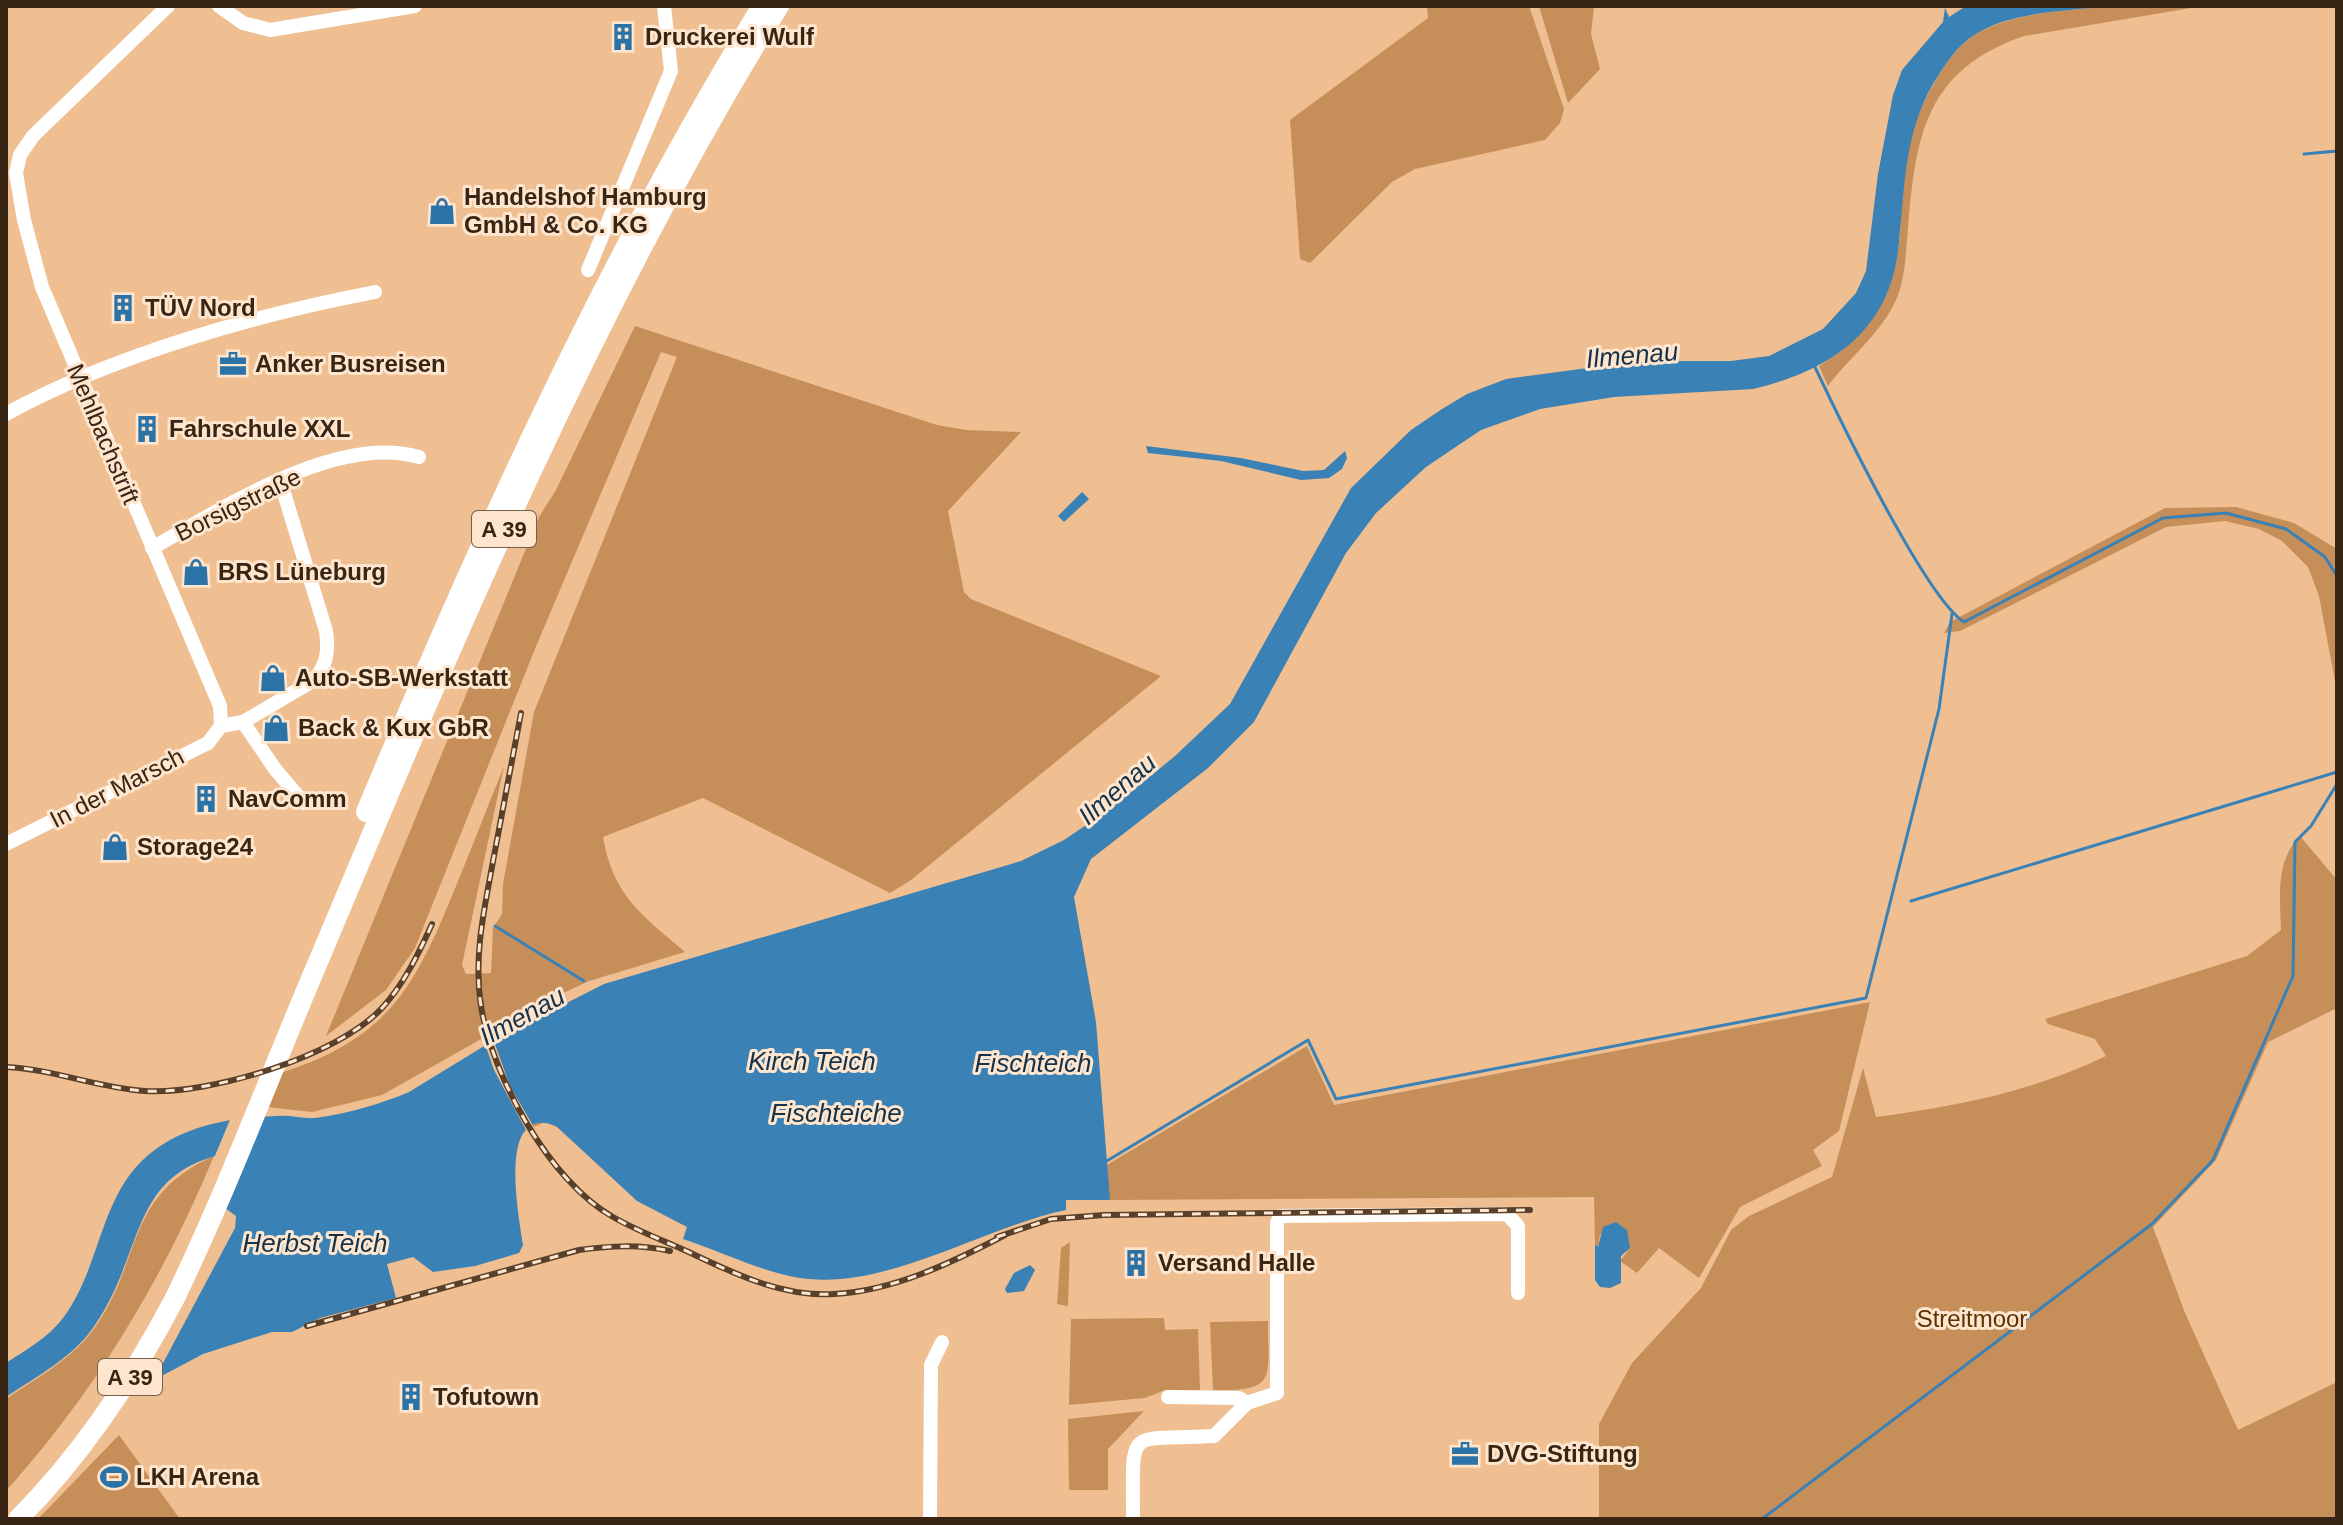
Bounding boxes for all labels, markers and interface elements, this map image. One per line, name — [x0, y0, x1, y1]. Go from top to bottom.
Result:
building icon: Druckerei Wulf — [608, 22, 638, 52]
place label: Druckerei Wulf — [645, 23, 815, 50]
place label: Handelshof Hamburg GmbH & Co. KG — [464, 183, 707, 238]
shop icon: Handelshof Hamburg GmbH & Co. KG — [427, 196, 457, 226]
building icon: TÜV Nord — [108, 293, 138, 323]
place label: TÜV Nord — [145, 294, 256, 321]
water label: Ilmenau — [1585, 336, 1679, 374]
office icon: Anker Busreisen — [218, 349, 248, 379]
place label: Anker Busreisen — [255, 350, 446, 377]
street label: Mehlbachstrift — [62, 360, 145, 508]
building icon: Fahrschule XXL — [132, 414, 162, 444]
place label: Fahrschule XXL — [169, 415, 350, 442]
street label: Borsigstraße — [171, 463, 305, 547]
road number: A 39 — [472, 511, 536, 547]
shop icon: BRS Lüneburg — [181, 557, 211, 587]
place label: BRS Lüneburg — [218, 558, 386, 585]
shop icon: Auto-SB-Werkstatt — [258, 663, 288, 693]
place label: Auto-SB-Werkstatt — [295, 664, 508, 691]
shop icon: Back & Kux GbR — [261, 713, 291, 743]
place label: Back & Kux GbR — [298, 714, 489, 741]
street label: In der Marsch — [45, 742, 188, 833]
water label: Ilmenau — [1072, 747, 1162, 831]
building icon: NavComm — [191, 784, 221, 814]
place label: NavComm — [228, 785, 347, 812]
shop icon: Storage24 — [100, 832, 130, 862]
place label: Storage24 — [137, 833, 254, 860]
water label: Ilmenau — [474, 980, 570, 1052]
water label: Kirch Teich — [748, 1046, 876, 1076]
water label: Fischteich — [974, 1048, 1092, 1078]
water label: Fischteiche — [770, 1098, 902, 1128]
water label: Herbst Teich — [243, 1228, 388, 1258]
building icon: Versand Halle — [1121, 1248, 1151, 1278]
place label: Versand Halle — [1158, 1249, 1315, 1276]
park label: Streitmoor — [1917, 1305, 2027, 1332]
road number: A 39 — [98, 1359, 162, 1395]
building icon: Tofutown — [396, 1382, 426, 1412]
place label: Tofutown — [433, 1383, 539, 1410]
office icon: DVG-Stiftung — [1450, 1439, 1480, 1469]
place label: DVG-Stiftung — [1487, 1440, 1638, 1467]
sports icon: LKH Arena — [99, 1462, 129, 1492]
place label: LKH Arena — [136, 1463, 260, 1490]

